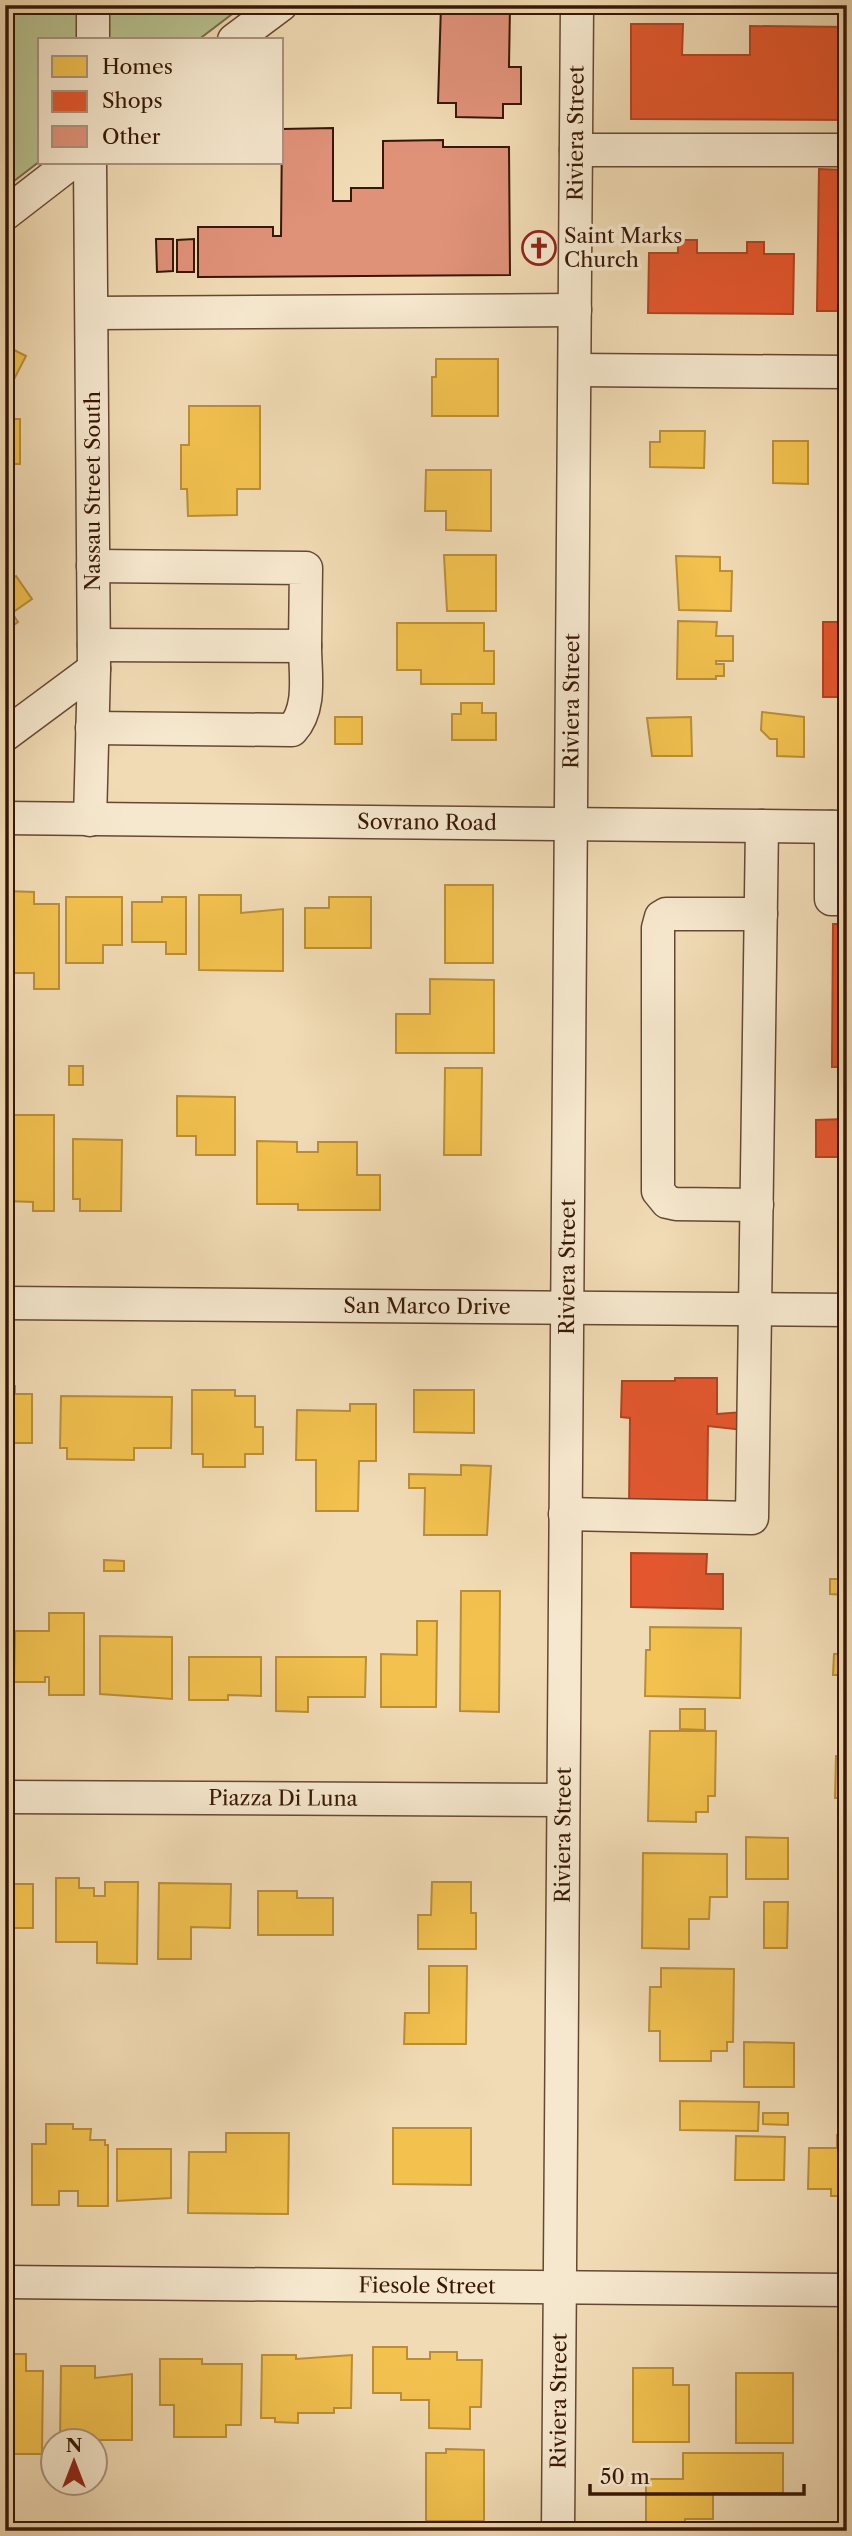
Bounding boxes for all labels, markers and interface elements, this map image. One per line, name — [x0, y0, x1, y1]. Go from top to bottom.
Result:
legend — [38, 38, 284, 164]
text: Homes — [102, 54, 173, 79]
street label: Riviera Street — [563, 64, 589, 201]
text: Shops — [102, 88, 163, 113]
text: Other — [102, 124, 161, 149]
place label: Saint Marks Church — [564, 223, 682, 272]
church icon: Saint Marks Church — [520, 229, 558, 267]
street label: Nassau Street South — [80, 391, 105, 591]
street label: Riviera Street — [558, 632, 584, 769]
street label: Sovrano Road — [357, 809, 497, 835]
street label: Riviera Street — [554, 1198, 580, 1335]
street label: San Marco Drive — [343, 1293, 511, 1319]
street label: Riviera Street — [550, 1766, 576, 1903]
street label: Piazza Di Luna — [208, 1785, 359, 1811]
street label: Fiesole Street — [358, 2272, 496, 2299]
street label: Riviera Street — [545, 2332, 571, 2469]
north arrow — [38, 2428, 108, 2498]
text: N — [66, 2434, 82, 2457]
scale bar — [590, 2452, 803, 2496]
text: 50 m — [600, 2464, 650, 2489]

